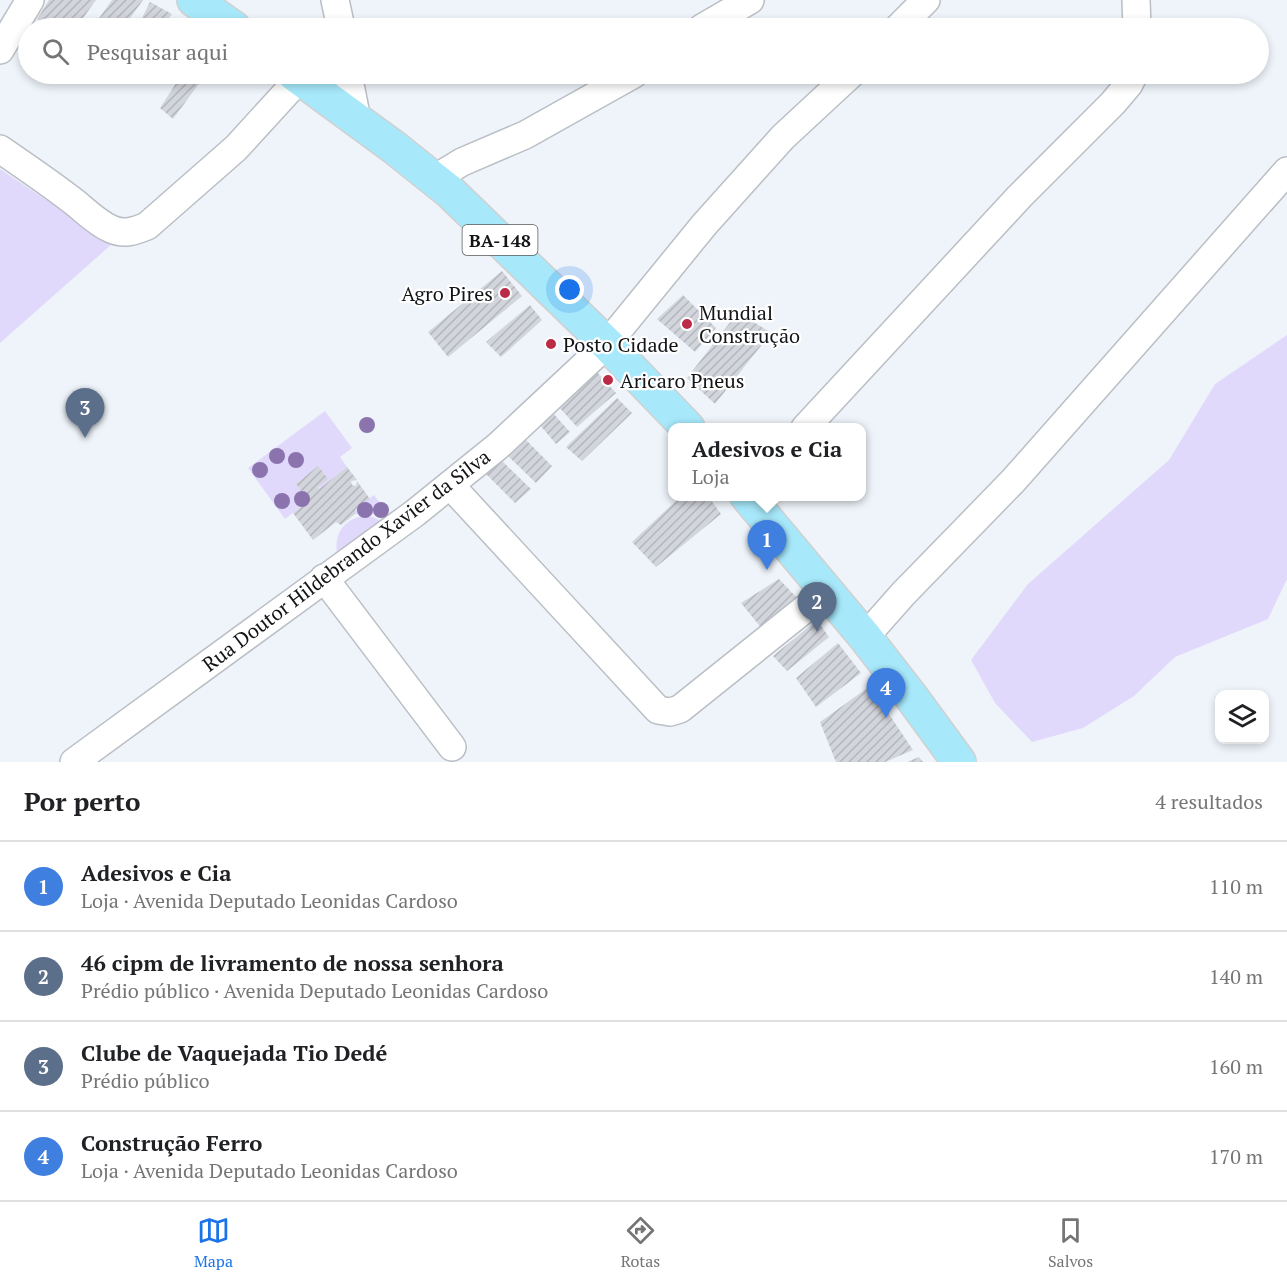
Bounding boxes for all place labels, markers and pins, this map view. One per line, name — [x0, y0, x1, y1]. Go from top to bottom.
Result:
place label: Agro Pires — [402, 280, 493, 307]
marker: Agro Pires — [498, 286, 512, 300]
place label: Mundial Construção — [699, 299, 800, 349]
marker: Mundial Construção — [680, 317, 694, 331]
place label: Posto Cidade — [563, 331, 679, 358]
marker: Posto Cidade — [544, 337, 558, 351]
place label: Aricaro Pneus — [620, 367, 744, 394]
marker: Aricaro Pneus — [601, 373, 615, 387]
pin: 3 — [66, 388, 104, 438]
pin: 1 — [748, 520, 786, 570]
pin: 2 — [798, 582, 836, 632]
pin: 4 — [866, 668, 906, 718]

